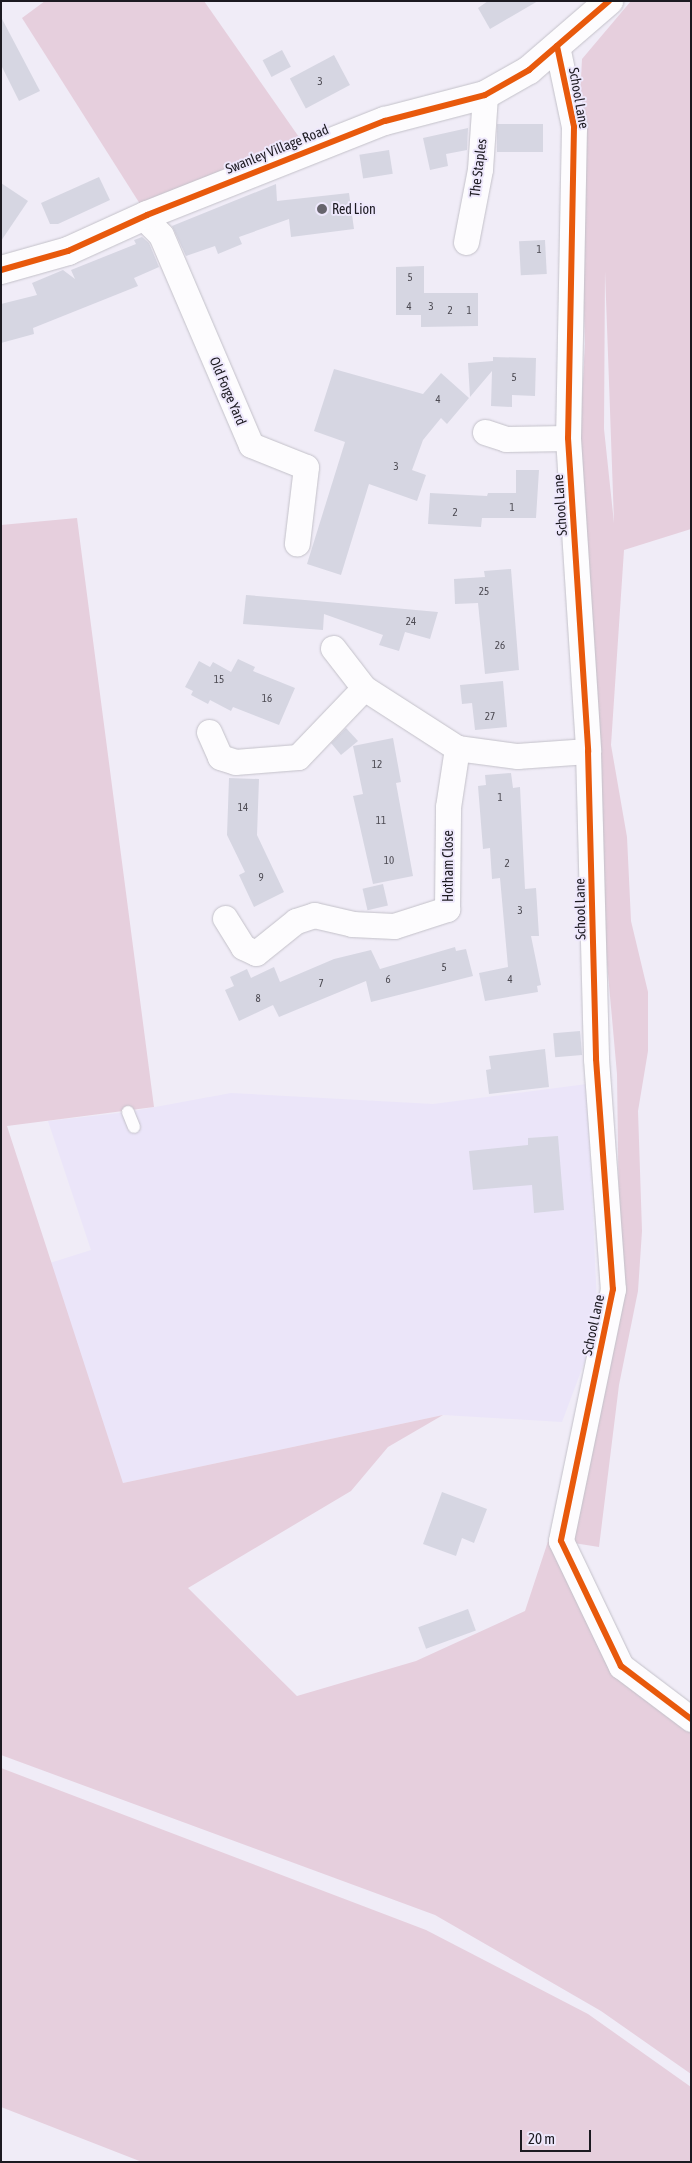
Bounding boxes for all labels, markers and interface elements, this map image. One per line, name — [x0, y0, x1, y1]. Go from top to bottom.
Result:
street label: School Lane — [565, 66, 593, 130]
house number: 3 — [317, 74, 323, 88]
street label: Swanley Village Road — [223, 121, 331, 177]
street label: The Staples — [466, 138, 490, 198]
place label: Red Lion — [332, 201, 376, 217]
marker: Red Lion — [316, 203, 328, 215]
house number: 1 — [536, 242, 542, 256]
house number: 5 — [407, 270, 413, 284]
house number: 4 — [406, 299, 412, 313]
house number: 3 — [428, 299, 434, 313]
house number: 2 — [447, 303, 453, 317]
house number: 1 — [466, 303, 472, 317]
street label: Old Forge Yard — [206, 354, 250, 428]
house number: 5 — [511, 370, 517, 384]
house number: 4 — [435, 392, 441, 406]
house number: 3 — [393, 459, 399, 473]
street label: School Lane — [549, 474, 571, 536]
house number: 1 — [509, 500, 515, 514]
house number: 2 — [452, 505, 458, 519]
house number: 25 — [479, 584, 489, 598]
house number: 24 — [406, 614, 416, 628]
house number: 26 — [495, 638, 505, 652]
house number: 15 — [214, 672, 224, 686]
house number: 16 — [262, 691, 272, 705]
house number: 27 — [485, 709, 495, 723]
house number: 12 — [372, 757, 382, 771]
house number: 1 — [497, 790, 503, 804]
house number: 14 — [238, 800, 248, 814]
house number: 11 — [376, 813, 386, 827]
street label: Hotham Close — [440, 830, 456, 902]
house number: 10 — [384, 853, 394, 867]
house number: 2 — [504, 856, 510, 870]
house number: 9 — [258, 870, 264, 884]
street label: School Lane — [571, 878, 589, 940]
house number: 3 — [517, 903, 523, 917]
house number: 5 — [441, 960, 447, 974]
house number: 6 — [385, 972, 391, 986]
house number: 4 — [507, 972, 513, 986]
house number: 7 — [318, 976, 324, 990]
house number: 8 — [255, 991, 261, 1005]
street label: School Lane — [578, 1293, 608, 1357]
scale bar — [522, 2120, 593, 2152]
text: 20 m — [528, 2130, 555, 2147]

